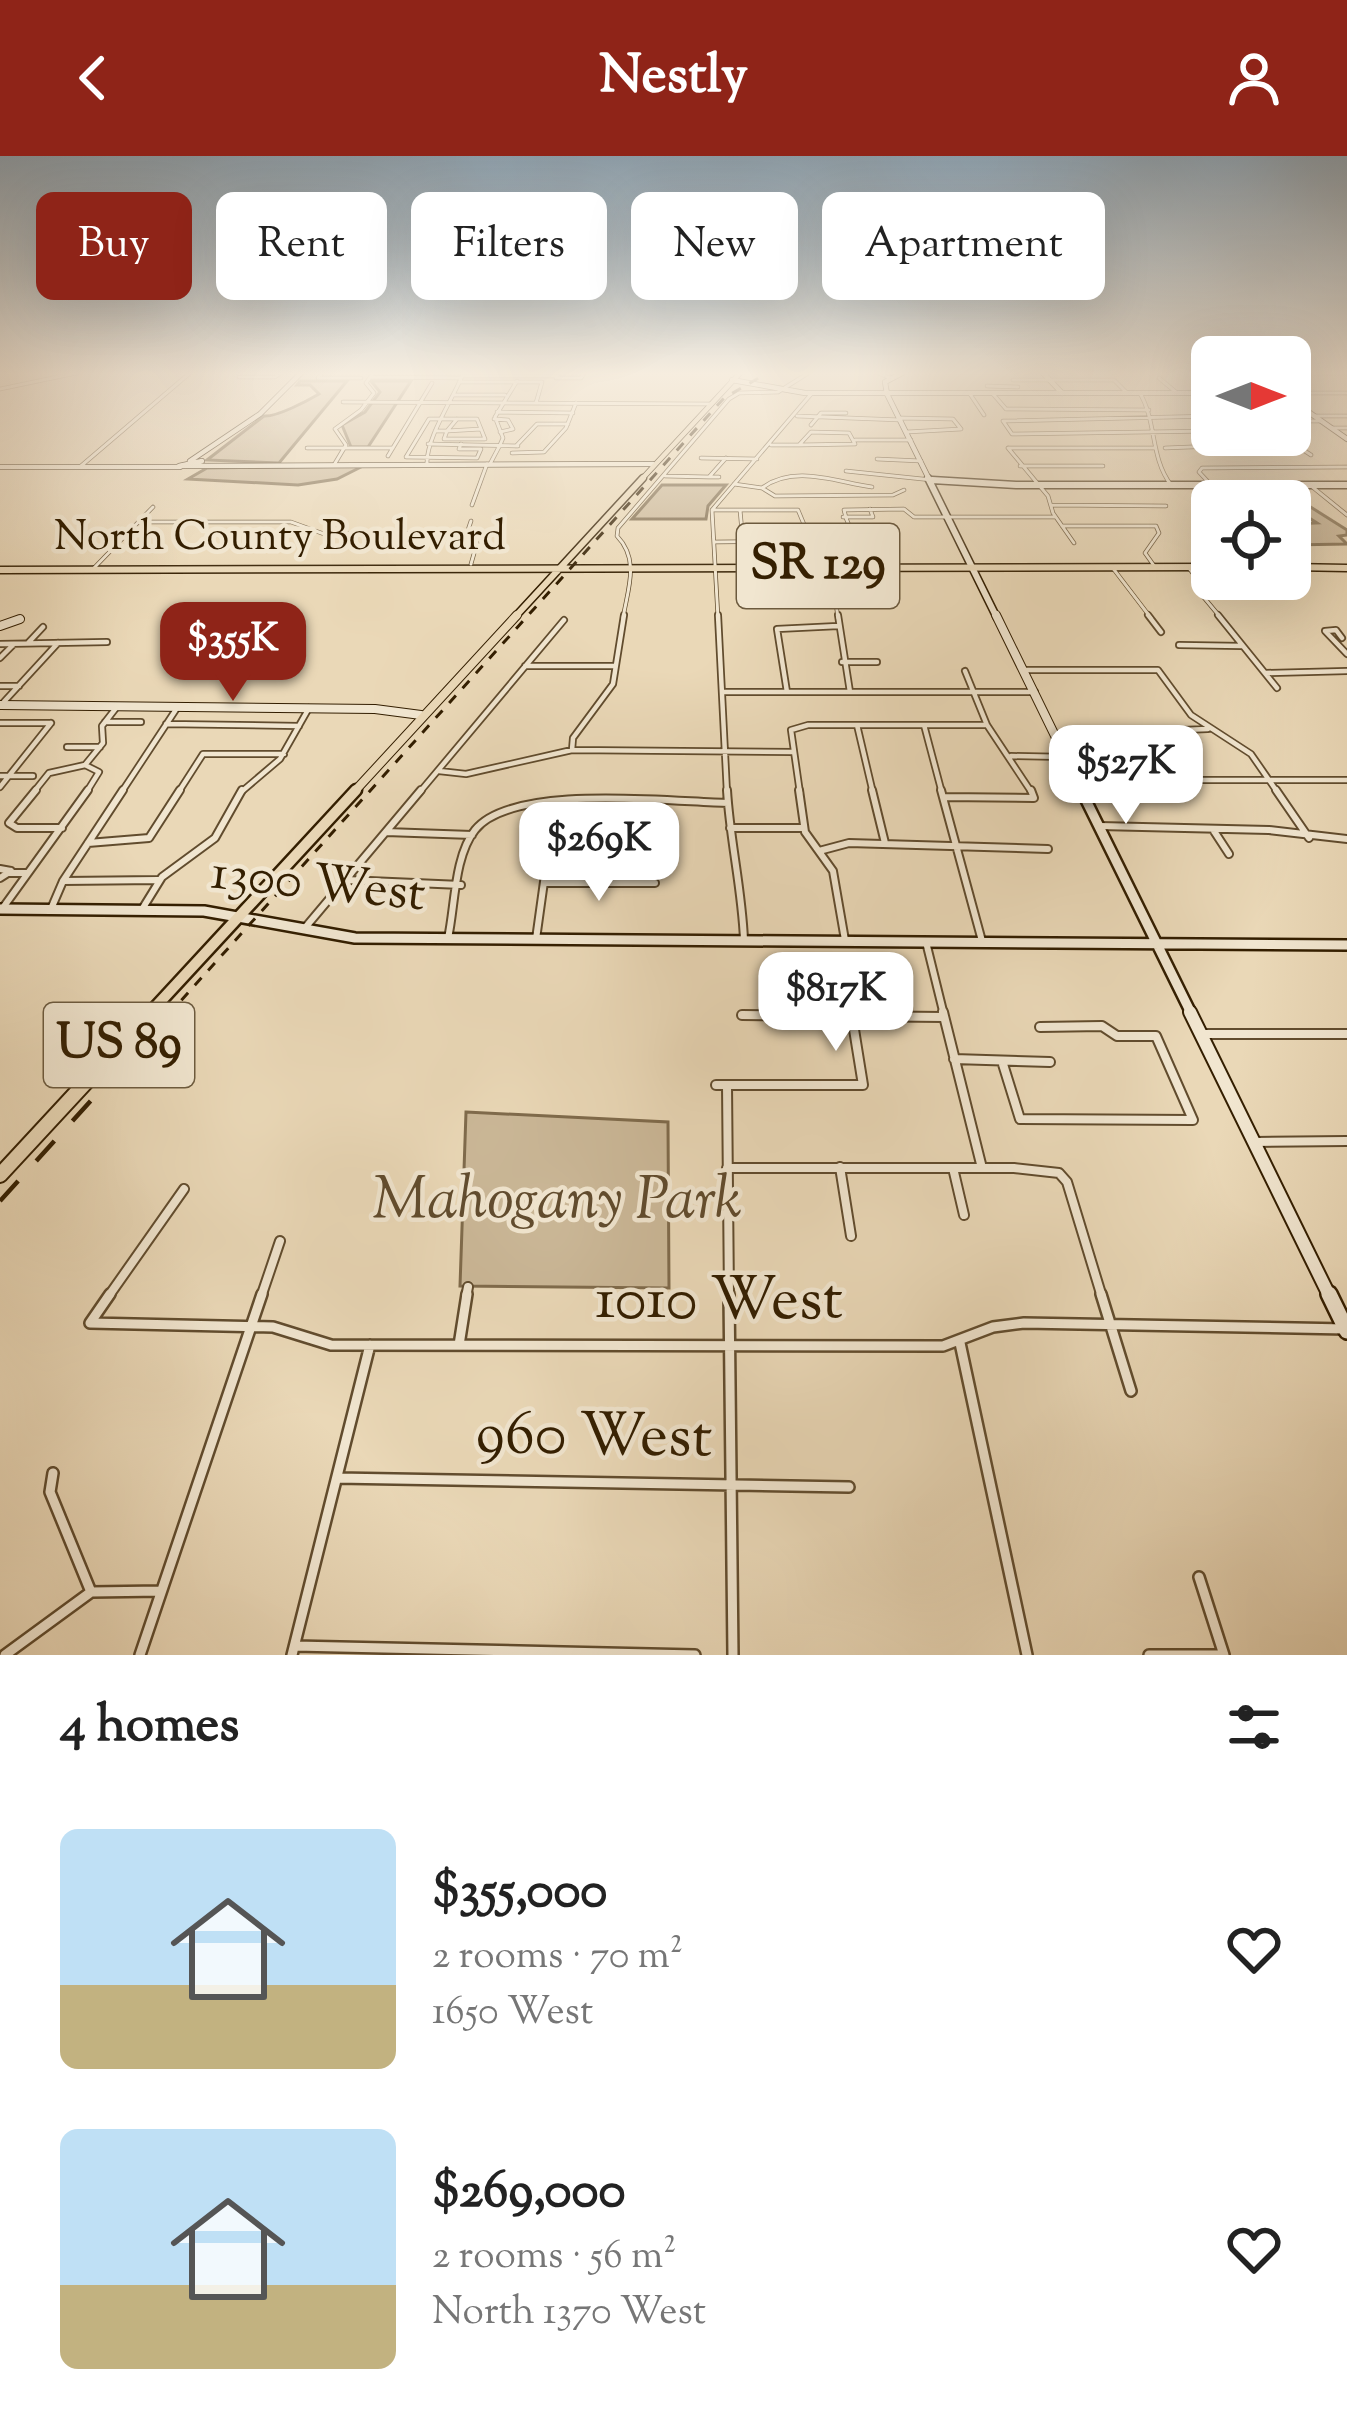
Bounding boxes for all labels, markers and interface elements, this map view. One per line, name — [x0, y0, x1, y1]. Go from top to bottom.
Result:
text: Nestly — [599, 39, 748, 117]
icon: back — [60, 45, 126, 111]
icon: person — [1221, 45, 1287, 111]
chip: Buy — [36, 192, 192, 300]
chip: Rent — [216, 192, 387, 300]
chip: Filters — [411, 192, 607, 300]
chip: New — [631, 192, 798, 300]
chip: Apartment — [822, 192, 1105, 300]
north arrow — [1191, 336, 1311, 456]
map controls — [1191, 336, 1311, 600]
button: locate — [1191, 480, 1311, 600]
street label: North County Boulevard — [54, 509, 506, 569]
road number: SR 129 — [737, 524, 899, 608]
pin: $355K — [149, 602, 317, 704]
text: $355K — [187, 613, 279, 669]
pin: $527K — [1042, 725, 1210, 827]
text: $527K — [1076, 736, 1176, 792]
pin: $269K — [515, 802, 683, 904]
text: $269K — [546, 813, 652, 869]
street label: 1300 West — [207, 838, 429, 934]
pin: $817K — [752, 952, 920, 1054]
text: $817K — [785, 963, 887, 1019]
road number: US 89 — [44, 1003, 194, 1087]
park label: Mahogany Park — [372, 1159, 742, 1246]
street label: 1010 West — [595, 1260, 843, 1347]
street label: 960 West — [475, 1393, 713, 1485]
text: 4 homes — [60, 1691, 239, 1764]
icon: filters — [1221, 1694, 1287, 1760]
text: $355,000 — [432, 1857, 607, 1930]
icon: home — [156, 1877, 300, 2021]
icon: heart — [1221, 1916, 1287, 1982]
text: 2 rooms · 70 m² — [432, 1930, 683, 1986]
text: 1650 West — [432, 1986, 593, 2042]
text: $269,000 — [432, 2157, 625, 2230]
icon: home — [156, 2177, 300, 2321]
icon: heart — [1221, 2216, 1287, 2282]
text: 2 rooms · 56 m² — [432, 2230, 676, 2286]
text: North 1370 West — [432, 2286, 706, 2342]

